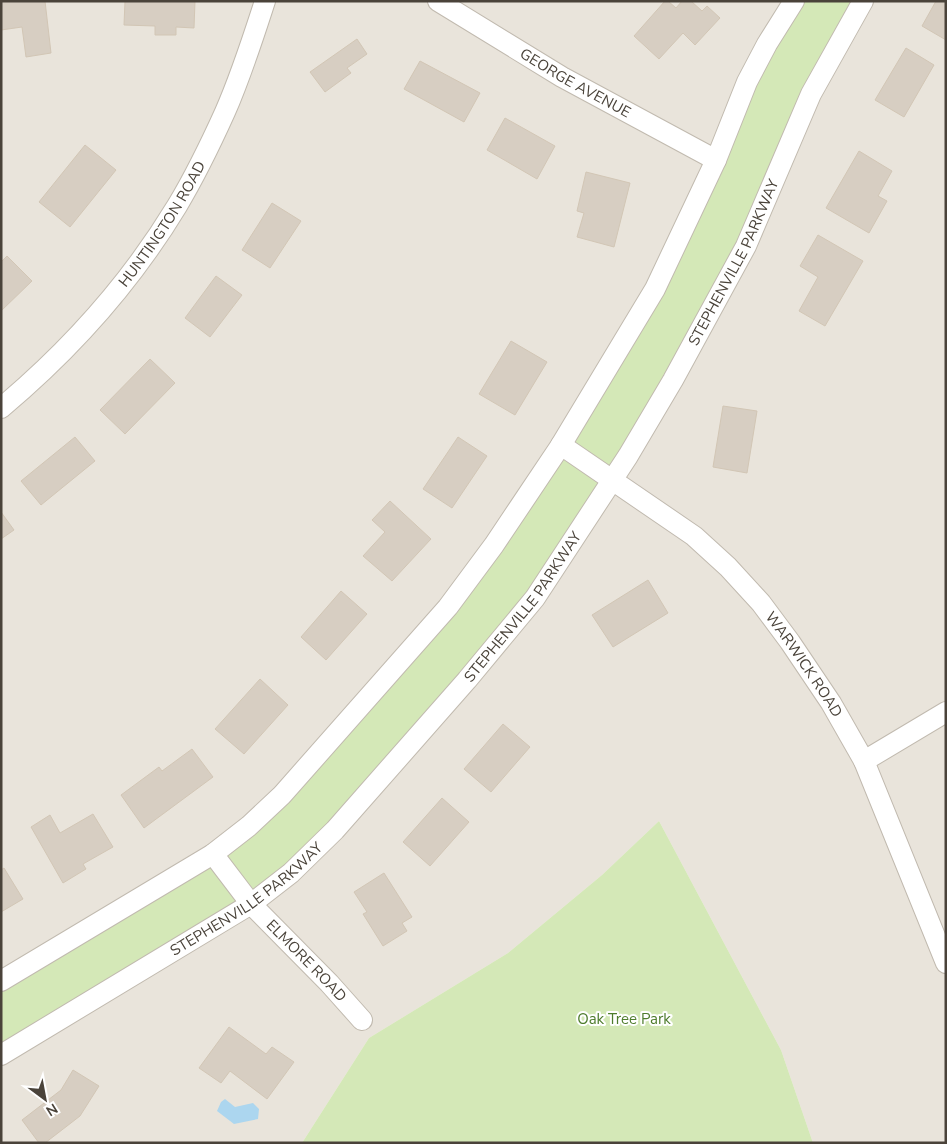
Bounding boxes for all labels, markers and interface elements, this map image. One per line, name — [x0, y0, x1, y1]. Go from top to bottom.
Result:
street label: GEORGE AVENUE — [516, 44, 634, 122]
street label: HUNTINGTON ROAD — [114, 158, 210, 291]
street label: STEPHENVILLE PARKWAY — [684, 175, 784, 349]
street label: STEPHENVILLE PARKWAY — [459, 527, 586, 686]
street label: WARWICK ROAD — [761, 608, 847, 721]
street label: STEPHENVILLE PARKWAY — [166, 837, 328, 961]
street label: ELMORE ROAD — [262, 915, 351, 1006]
park label: Oak Tree Park — [577, 1009, 671, 1029]
north arrow — [20, 1074, 70, 1124]
text: N — [42, 1099, 61, 1120]

